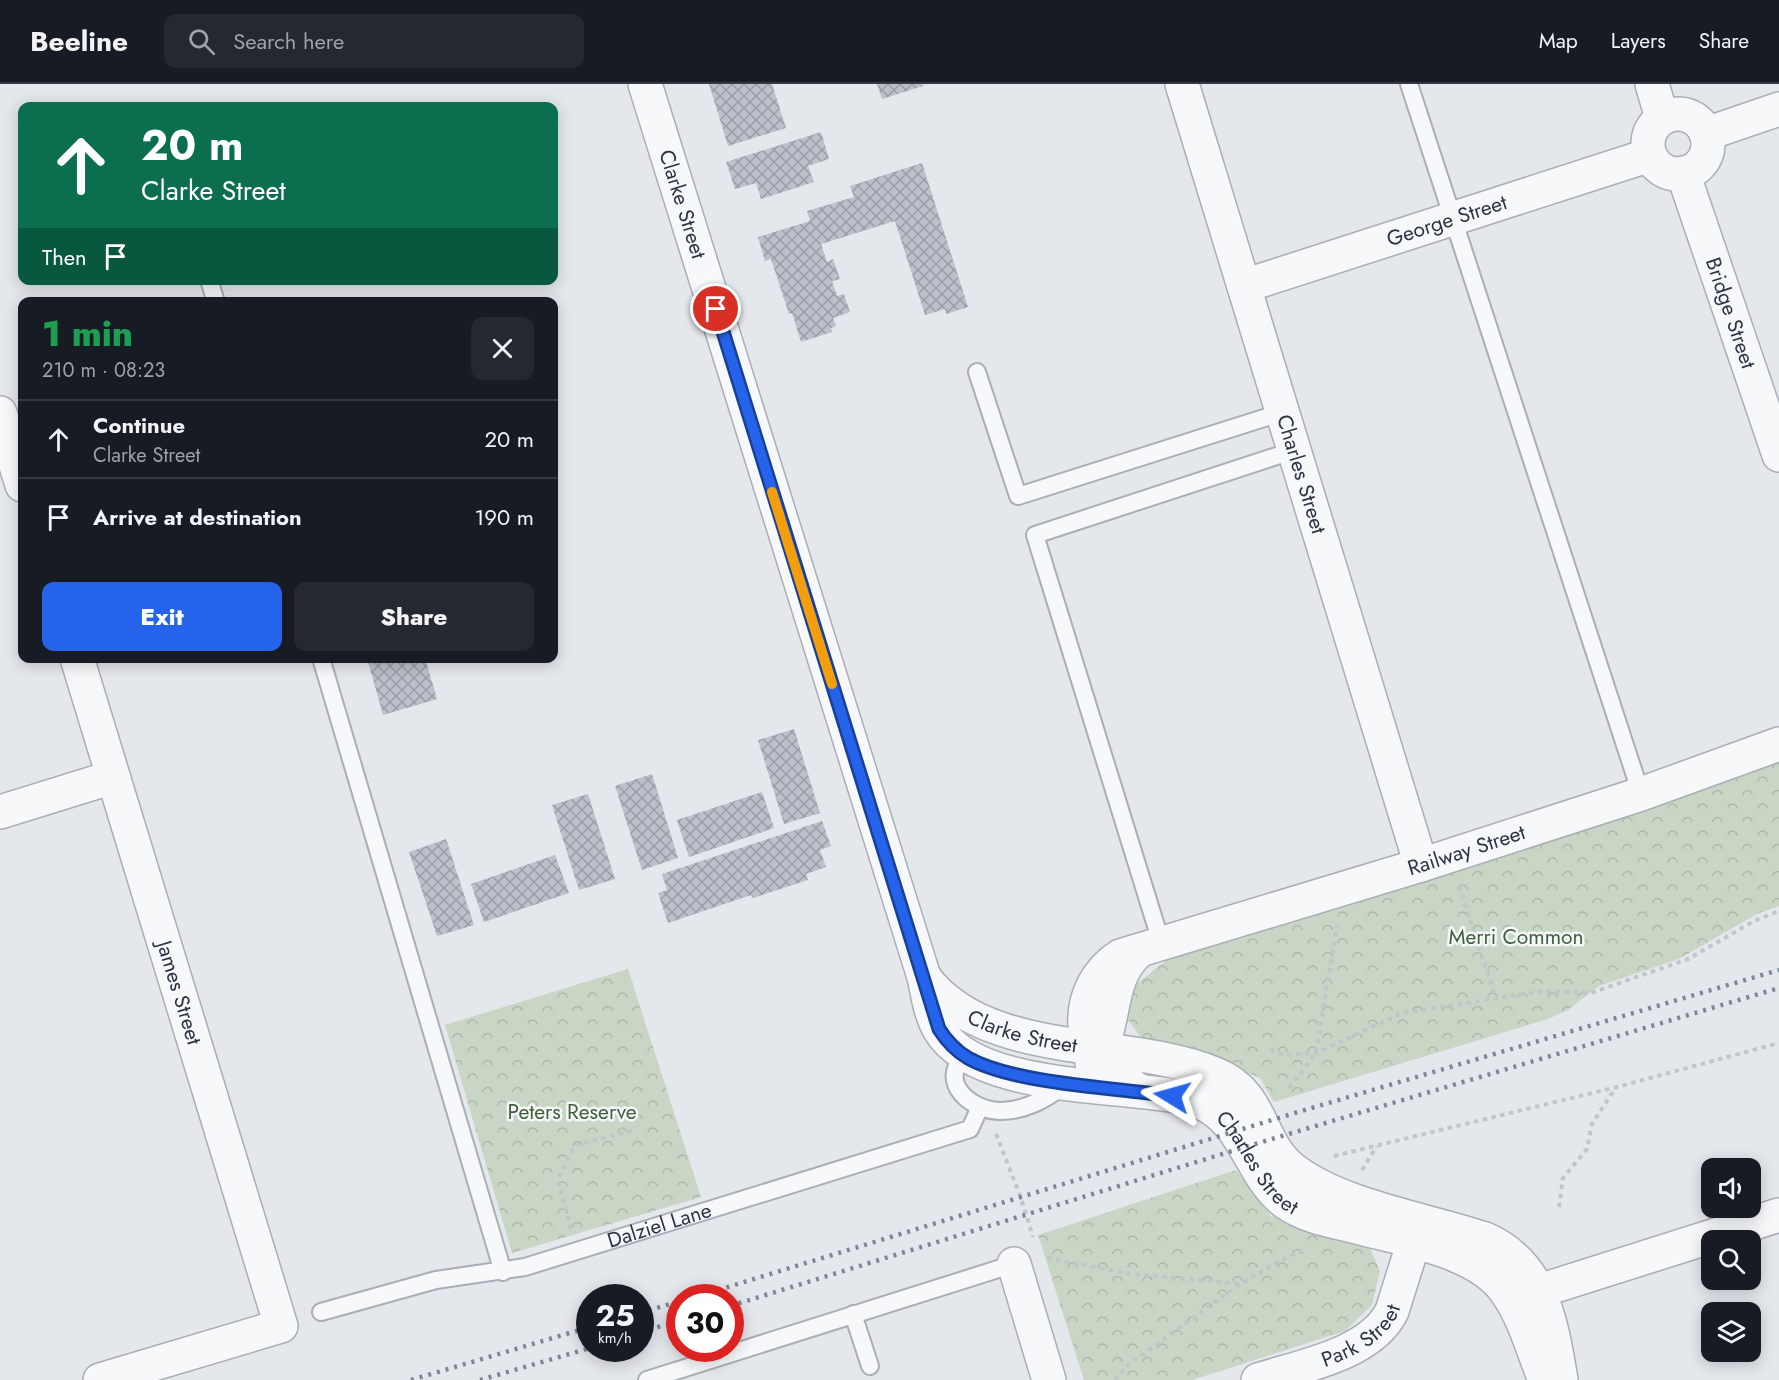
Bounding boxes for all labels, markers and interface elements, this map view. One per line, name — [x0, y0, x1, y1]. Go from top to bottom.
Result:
search box — [164, 14, 584, 68]
text: Beeline — [30, 21, 128, 62]
icon: search — [185, 25, 218, 58]
text: Search here — [233, 25, 344, 57]
text: Map — [1539, 26, 1578, 56]
text: Layers — [1611, 26, 1666, 56]
text: Share — [1699, 26, 1749, 56]
text: 20 m — [141, 115, 243, 176]
icon: ahead — [42, 126, 120, 204]
street label: Clarke Street — [651, 146, 714, 263]
text: Clarke Street — [141, 171, 286, 210]
street label: George Street — [1383, 187, 1511, 254]
icon: arrive — [99, 240, 132, 273]
text: Then — [42, 241, 87, 273]
street label: Bridge Street — [1698, 254, 1764, 373]
pin — [690, 283, 741, 334]
icon: arrive — [699, 292, 732, 325]
text: 1 min — [42, 307, 133, 359]
button: close — [471, 317, 534, 380]
text: 210 m · 08:23 — [42, 356, 165, 385]
text: Continue — [93, 409, 185, 441]
street label: Charles Street — [1269, 411, 1334, 538]
icon: ahead — [42, 423, 75, 456]
text: 20 m — [485, 423, 534, 455]
text: Clarke Street — [93, 441, 200, 470]
icon: arrive — [42, 501, 75, 534]
text: Arrive at destination — [93, 501, 302, 533]
text: 190 m — [474, 501, 534, 533]
button: Exit — [42, 582, 282, 651]
button: Share — [294, 582, 534, 651]
street label: Railway Street — [1404, 817, 1529, 883]
park label: Merri Common — [1448, 922, 1584, 952]
street label: James Street — [148, 934, 209, 1048]
street label: Clarke Street — [962, 1002, 1079, 1061]
position arrow — [1140, 1064, 1204, 1128]
park label: Peters Reserve — [508, 1097, 637, 1127]
street label: Charles Street — [1209, 1104, 1304, 1222]
map controls — [1701, 1158, 1761, 1362]
button: sound — [1701, 1158, 1761, 1218]
street label: Dalziel Lane — [603, 1195, 715, 1256]
button: search — [1701, 1230, 1761, 1290]
speed limit sign: 30 — [666, 1284, 744, 1362]
text: 25 — [595, 1294, 635, 1337]
street label: Park Street — [1317, 1301, 1408, 1375]
button: layers — [1701, 1302, 1761, 1362]
text: km/h — [598, 1327, 632, 1349]

